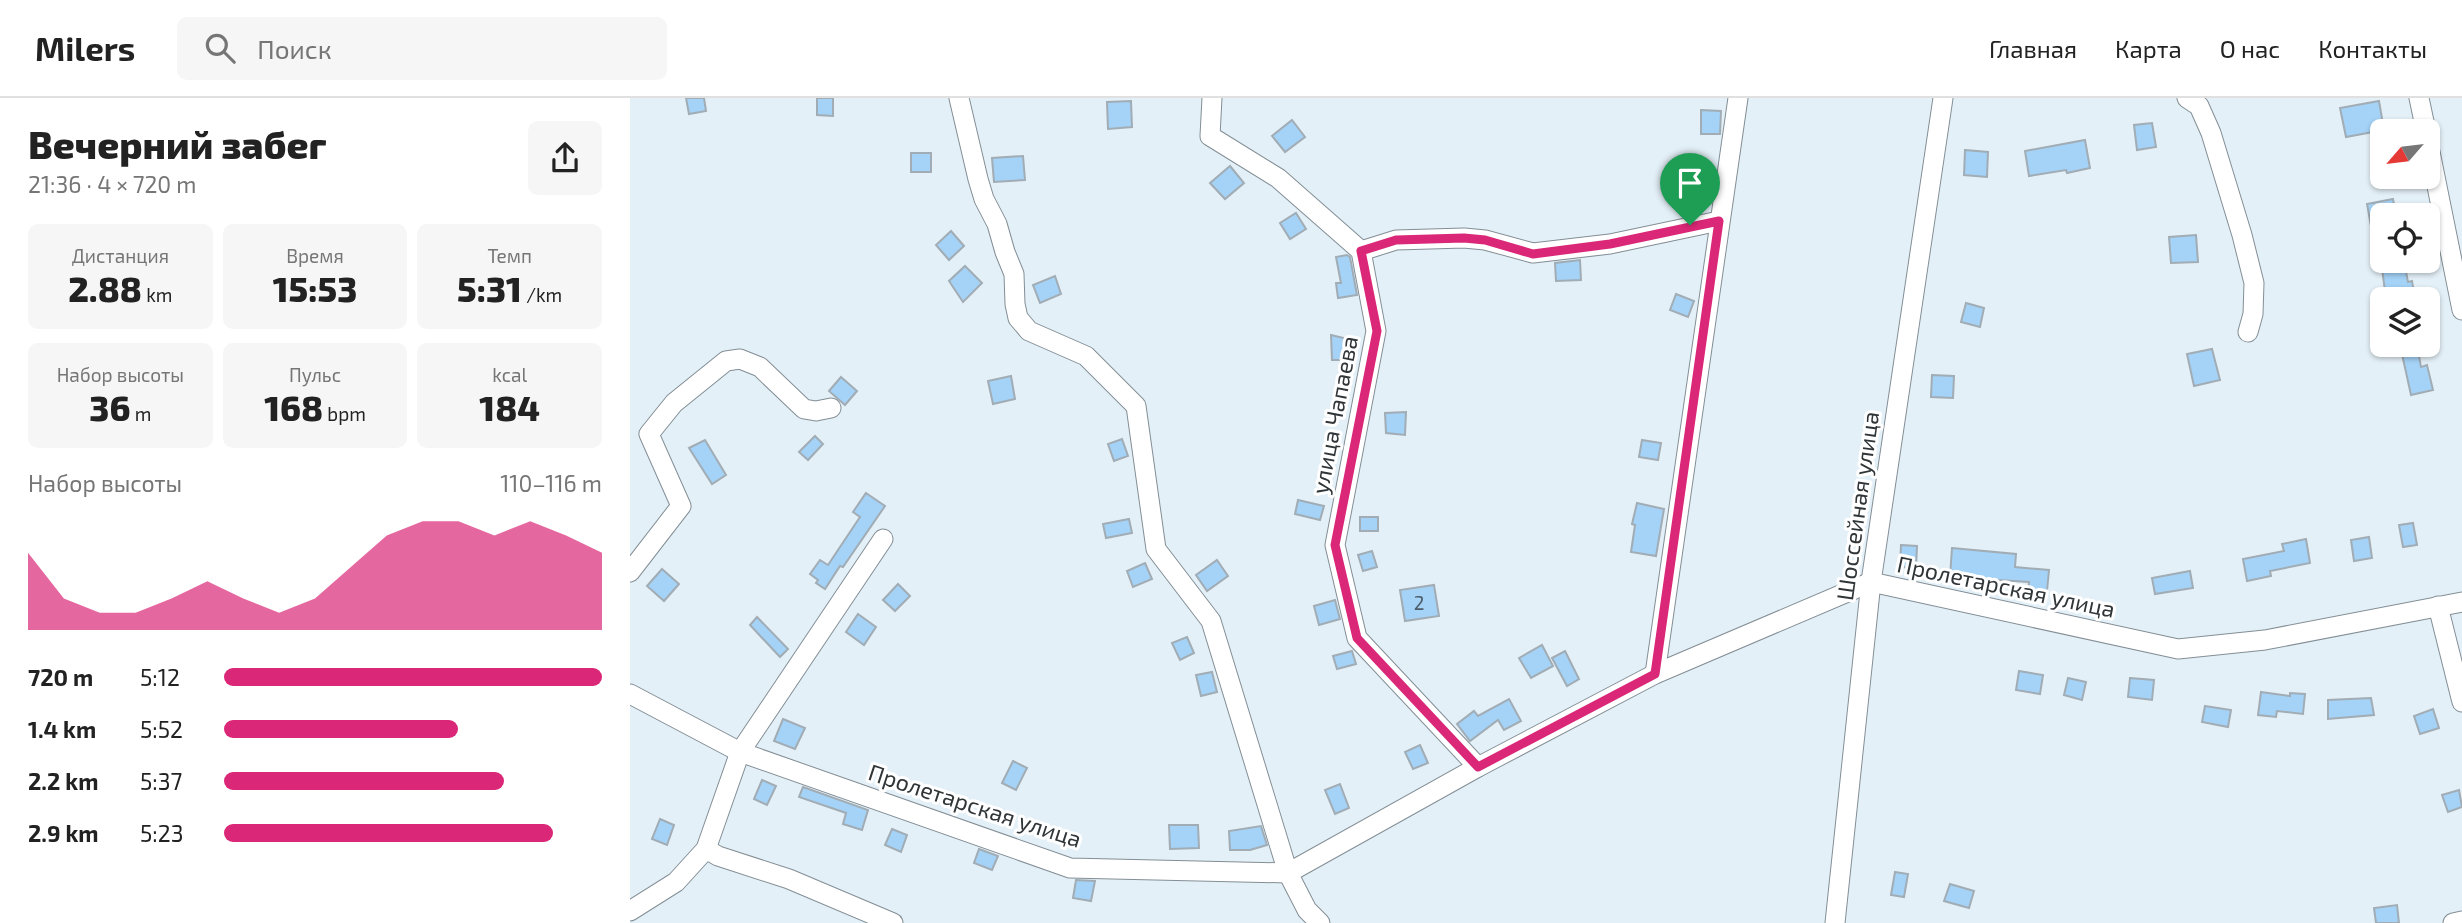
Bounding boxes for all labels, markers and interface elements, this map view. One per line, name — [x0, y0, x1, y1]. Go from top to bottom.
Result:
search box — [177, 17, 667, 80]
text: Milers — [35, 28, 135, 68]
icon: search — [201, 29, 239, 67]
text: Поиск — [257, 33, 332, 64]
text: Главная — [1989, 34, 2077, 63]
text: Карта — [2115, 34, 2182, 63]
text: О нас — [2220, 34, 2280, 63]
text: Контакты — [2318, 34, 2427, 63]
north arrow — [2370, 119, 2440, 189]
map controls — [2370, 119, 2440, 357]
text: Вечерний забег — [28, 121, 327, 167]
button: share — [528, 121, 602, 195]
pin — [1660, 153, 1720, 225]
icon: arrive — [1671, 164, 1709, 202]
text: 21:36 · 4 × 720 m — [28, 170, 197, 198]
button: locate — [2370, 203, 2440, 273]
text: Дистанция — [72, 244, 169, 267]
text: Время — [286, 244, 344, 267]
text: Темп — [488, 244, 532, 267]
text: 2.88 — [68, 267, 142, 309]
text: 15:53 — [273, 267, 357, 309]
text: 5:31 — [457, 267, 522, 309]
text: km — [142, 283, 172, 306]
text: /km — [522, 283, 562, 306]
button: layers — [2370, 287, 2440, 357]
street label: улица Чапаева — [1305, 334, 1364, 496]
text: Набор высоты — [57, 363, 184, 386]
text: Пульс — [289, 363, 341, 386]
text: kcal — [492, 363, 527, 386]
text: 36 — [89, 386, 130, 428]
text: 168 — [264, 386, 323, 428]
text: 184 — [479, 386, 540, 428]
text: m — [130, 402, 151, 425]
text: bpm — [323, 402, 366, 425]
street label: Шоссейная улица — [1830, 410, 1885, 602]
text: Набор высоты — [28, 469, 182, 497]
text: 110–116 m — [500, 469, 602, 497]
street label: Пролетарская улица — [1894, 549, 2118, 624]
house number: 2 — [1414, 591, 1424, 614]
text: 720 m — [28, 663, 93, 691]
text: 5:12 — [140, 663, 180, 691]
text: 1.4 km — [28, 715, 96, 743]
text: 5:52 — [140, 715, 183, 743]
street label: Пролетарская улица — [865, 757, 1085, 854]
text: 2.2 km — [28, 767, 98, 795]
text: 5:37 — [140, 767, 182, 795]
text: 2.9 km — [28, 819, 99, 847]
text: 5:23 — [140, 819, 183, 847]

